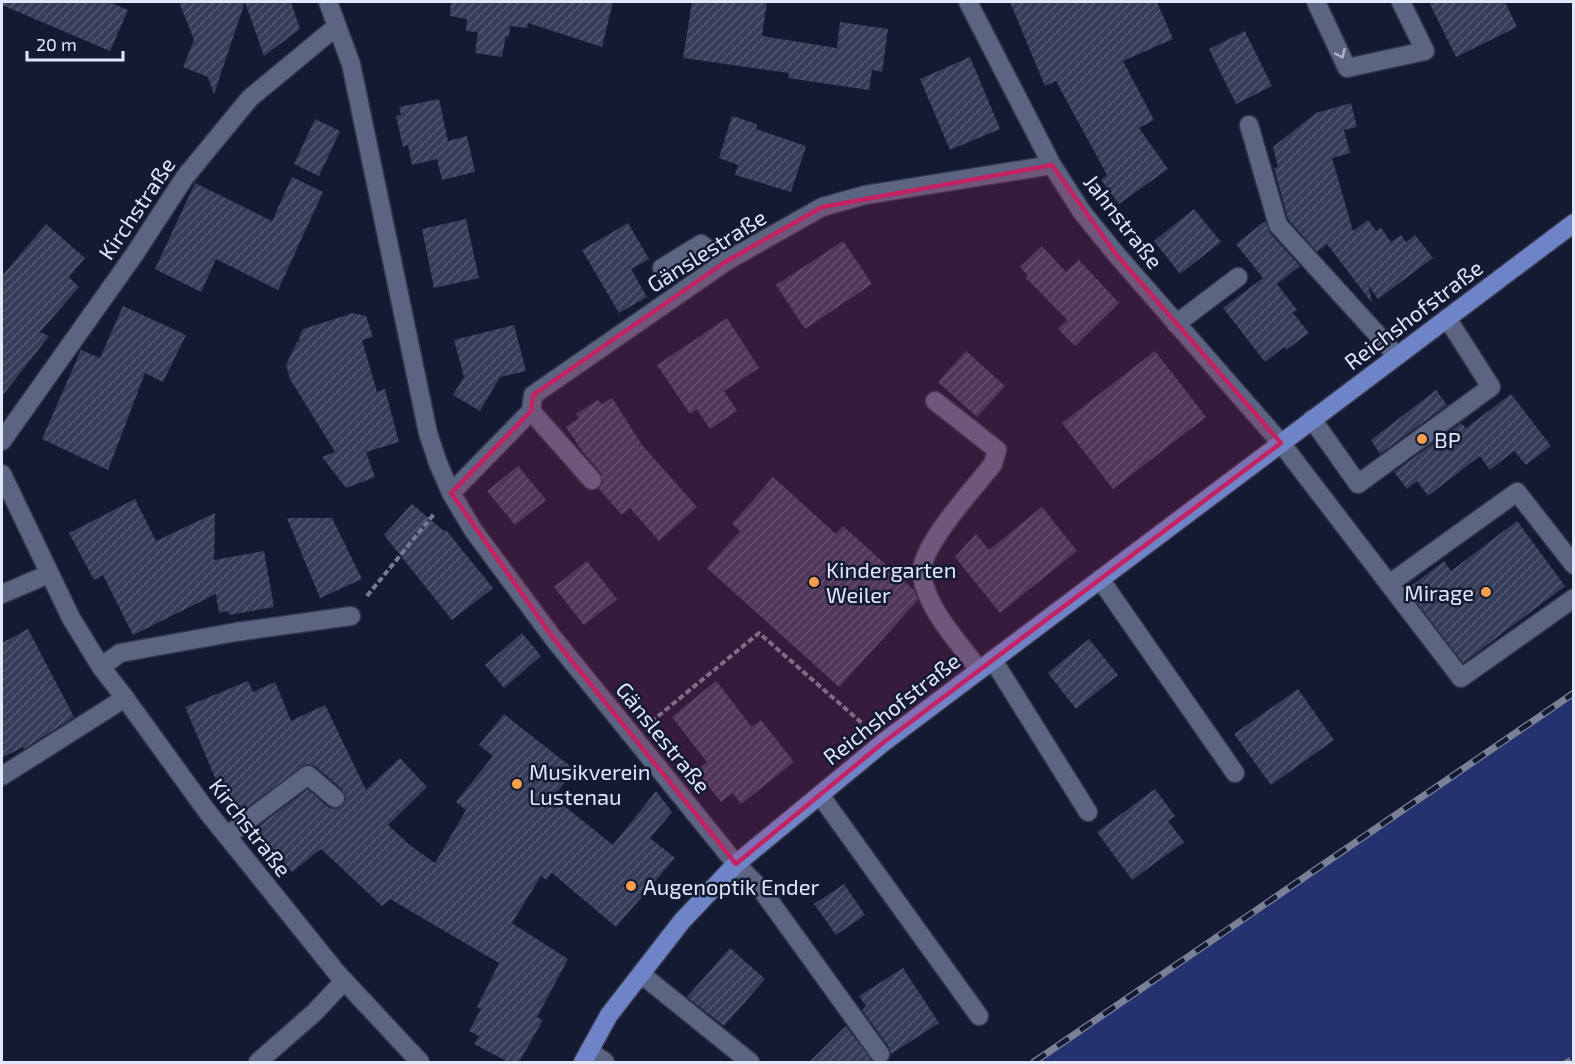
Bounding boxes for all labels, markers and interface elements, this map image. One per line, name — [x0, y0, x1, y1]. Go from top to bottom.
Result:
scale bar — [27, 24, 123, 62]
text: 20 m — [36, 33, 77, 55]
one-way arrow — [1333, 48, 1345, 59]
street label: Kirchstraße — [92, 152, 180, 264]
street label: Jahnstraße — [1079, 169, 1169, 273]
street label: Gänslestraße — [642, 203, 770, 297]
street label: Reichshofstraße — [1339, 254, 1487, 374]
place label: BP — [1434, 426, 1461, 452]
marker: BP — [1415, 432, 1429, 446]
place label: Kindergarten Weiler — [826, 556, 956, 607]
marker: Kindergarten Weiler — [807, 575, 821, 589]
place label: Mirage — [1404, 579, 1474, 605]
marker: Mirage — [1479, 585, 1493, 599]
street label: Reichshofstraße — [818, 647, 964, 769]
street label: Gänslestraße — [611, 676, 717, 798]
place label: Musikverein Lustenau — [529, 758, 651, 809]
street label: Kirchstraße — [205, 773, 297, 881]
marker: Musikverein Lustenau — [510, 777, 524, 791]
place label: Augenoptik Ender — [643, 873, 819, 899]
marker: Augenoptik Ender — [624, 879, 638, 893]

